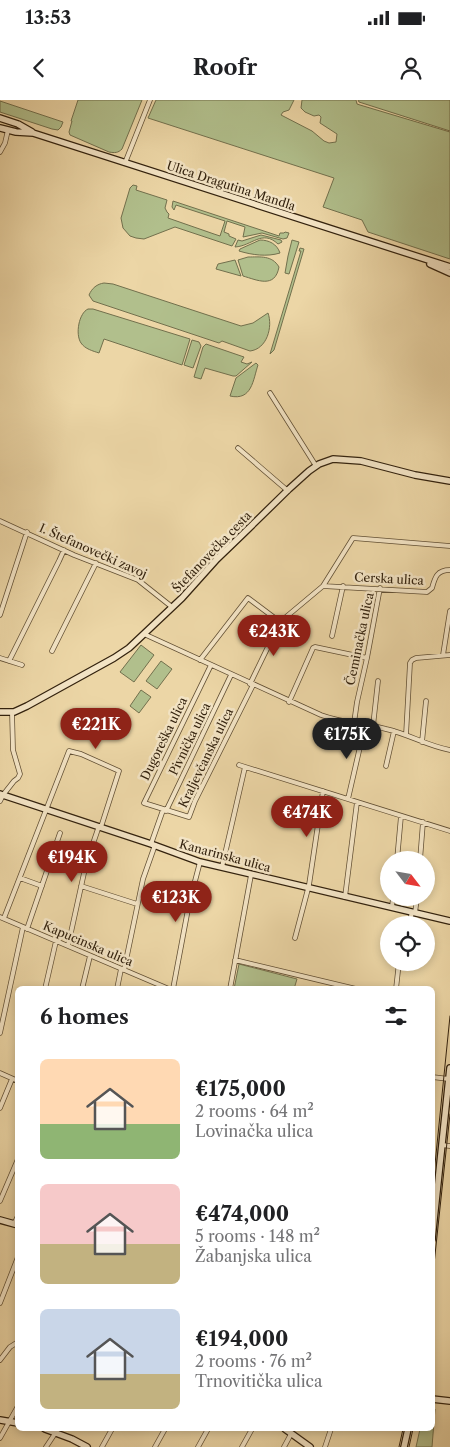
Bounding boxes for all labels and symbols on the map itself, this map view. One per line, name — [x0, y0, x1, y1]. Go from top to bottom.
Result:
street label: Ulica Dragutina Mandla — [165, 158, 298, 214]
street label: Štefanovečka cesta — [168, 507, 255, 595]
street label: I. Štefanovečki zavoj — [37, 519, 150, 581]
street label: Cerska ulica — [354, 569, 425, 588]
street label: Čeminačka ulica — [341, 590, 377, 687]
pin: €243K — [239, 614, 309, 657]
street label: Dugoreška ulica — [137, 694, 191, 783]
street label: Pivnička ulica — [166, 699, 214, 778]
street label: Kraljevčanska ulica — [175, 705, 236, 810]
pin: €221K — [61, 708, 131, 750]
pin: €175K — [312, 718, 382, 760]
pin: €474K — [272, 796, 342, 838]
street label: Kanarinska ulica — [178, 836, 273, 875]
pin: €194K — [37, 840, 107, 883]
north arrow — [380, 851, 435, 906]
pin: €123K — [141, 880, 211, 923]
street label: Kapucinska ulica — [41, 918, 136, 970]

